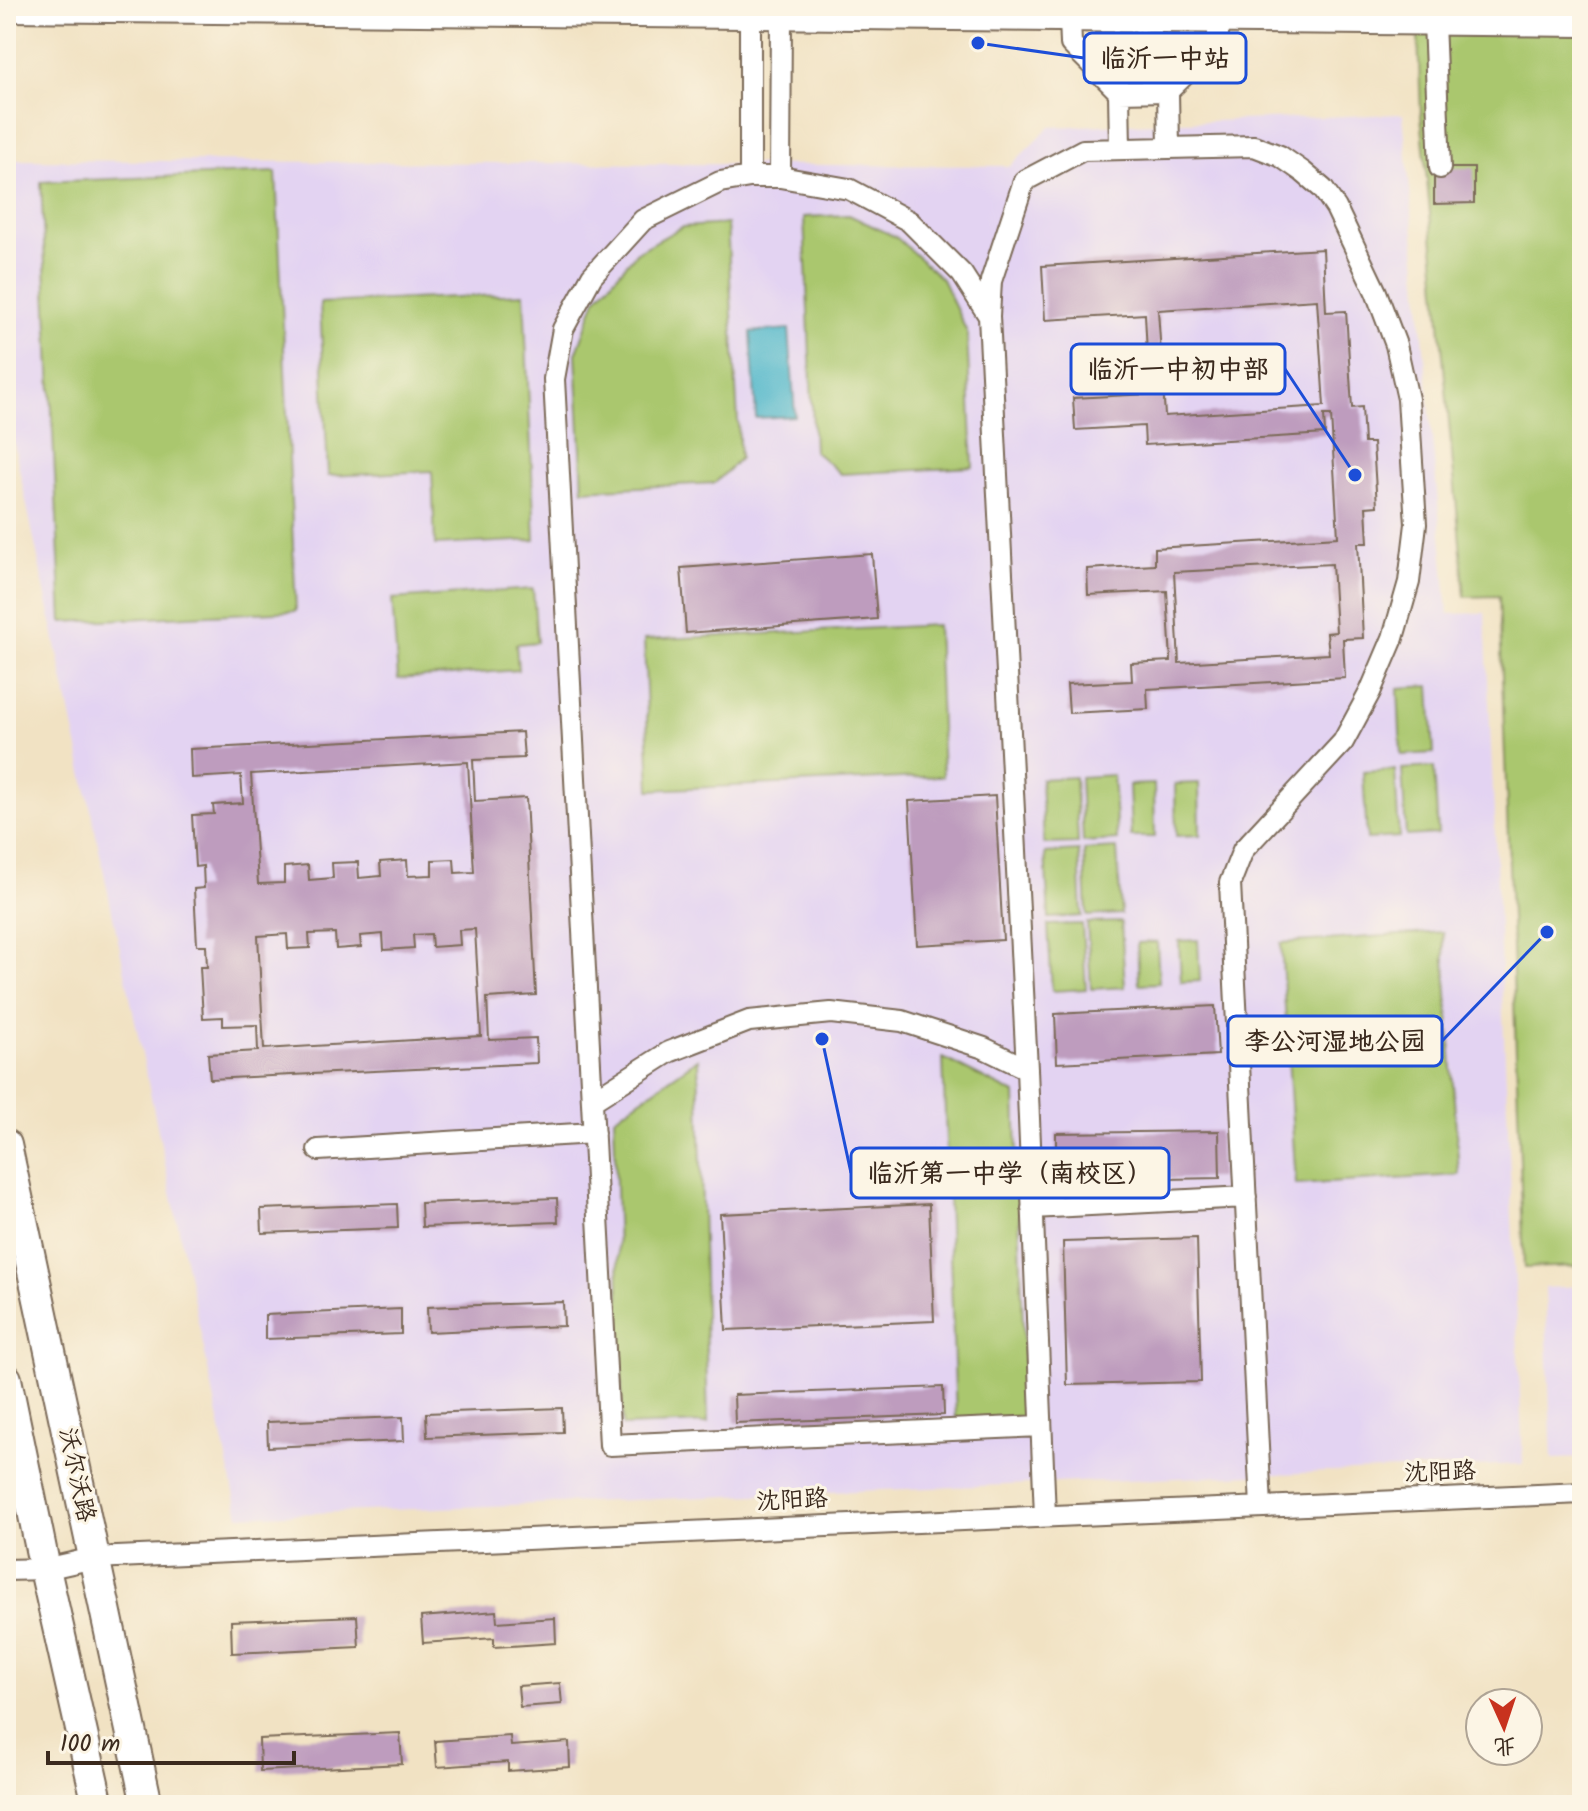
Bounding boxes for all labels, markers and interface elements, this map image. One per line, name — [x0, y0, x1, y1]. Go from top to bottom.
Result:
callout: 临沂一中站 — [1084, 33, 1246, 83]
text: 临沂一中站 — [1100, 39, 1230, 81]
callout: 临沂一中初中部 — [1071, 344, 1285, 394]
text: 临沂一中初中部 — [1087, 350, 1269, 392]
callout: 李公河湿地公园 — [1228, 1016, 1442, 1066]
text: 李公河湿地公园 — [1244, 1022, 1426, 1064]
callout: 临沂第一中学（南校区） — [851, 1148, 1169, 1198]
text: 临沂第一中学（南校区） — [867, 1154, 1153, 1196]
street label: 沃尔沃路 — [47, 1424, 105, 1526]
street label: 沈阳路 — [1403, 1452, 1477, 1494]
street label: 沈阳路 — [755, 1480, 829, 1522]
north arrow — [1464, 1687, 1544, 1767]
scale bar — [48, 1715, 294, 1765]
text: 100 m — [60, 1725, 120, 1764]
text: 北 — [1493, 1726, 1517, 1763]

